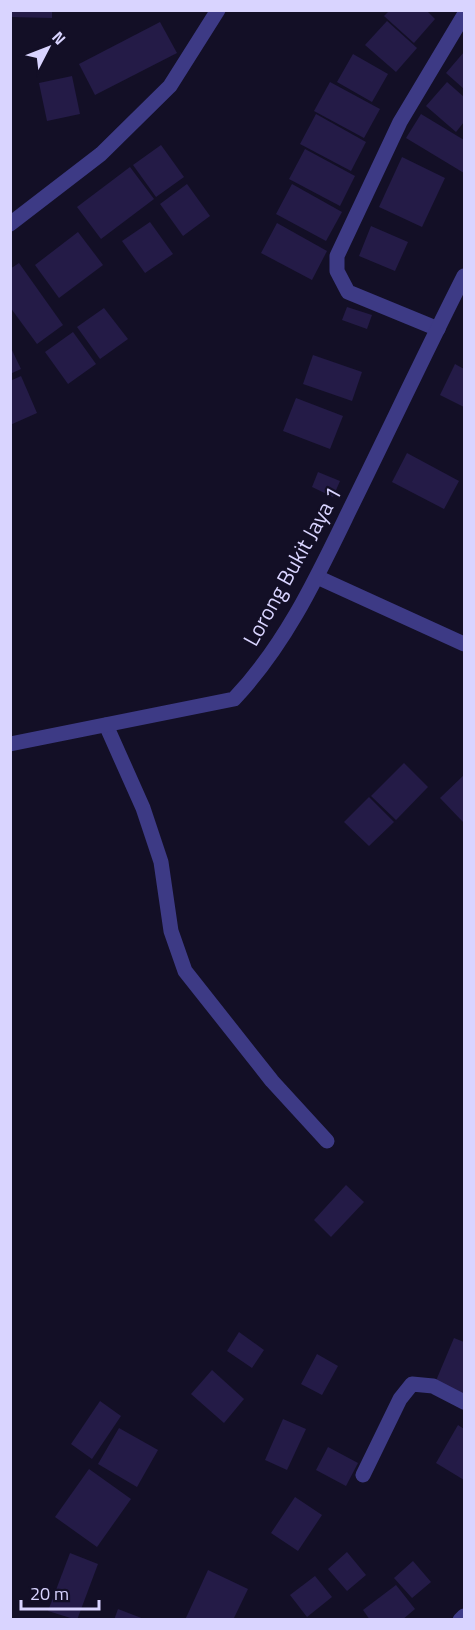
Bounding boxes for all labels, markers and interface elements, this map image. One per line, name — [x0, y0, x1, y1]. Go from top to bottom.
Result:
north arrow — [18, 18, 78, 78]
text: N — [47, 26, 72, 50]
street label: Lorong Bukit Jaya 1 — [234, 480, 350, 652]
scale bar — [21, 1573, 99, 1611]
text: 20 m — [30, 1580, 69, 1607]

